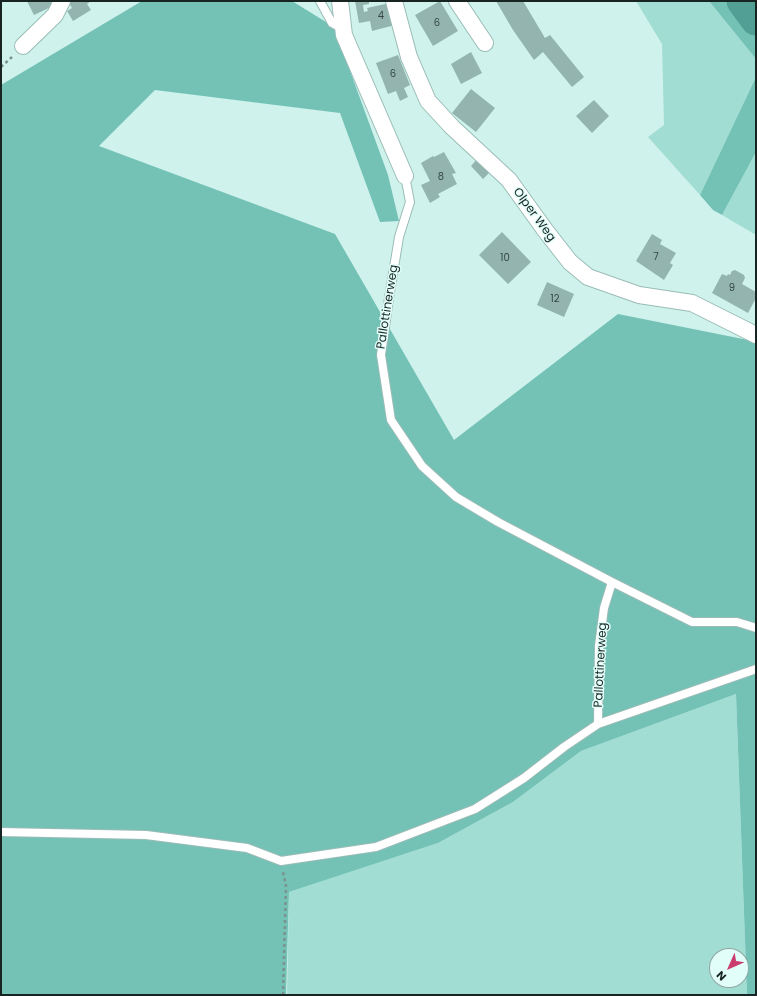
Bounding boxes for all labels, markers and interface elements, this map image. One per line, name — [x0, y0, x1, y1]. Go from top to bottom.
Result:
house number: 4 — [378, 10, 384, 22]
house number: 6 — [434, 17, 440, 29]
house number: 6 — [390, 68, 396, 80]
house number: 8 — [438, 171, 444, 183]
street label: Olper Weg — [510, 185, 558, 245]
house number: 7 — [653, 251, 659, 263]
house number: 10 — [500, 252, 510, 264]
street label: Pallottinerweg — [374, 264, 402, 350]
house number: 9 — [729, 282, 735, 294]
house number: 12 — [551, 293, 559, 305]
street label: Pallottinerweg — [592, 622, 610, 708]
north arrow — [709, 948, 749, 988]
text: N — [713, 967, 730, 984]

